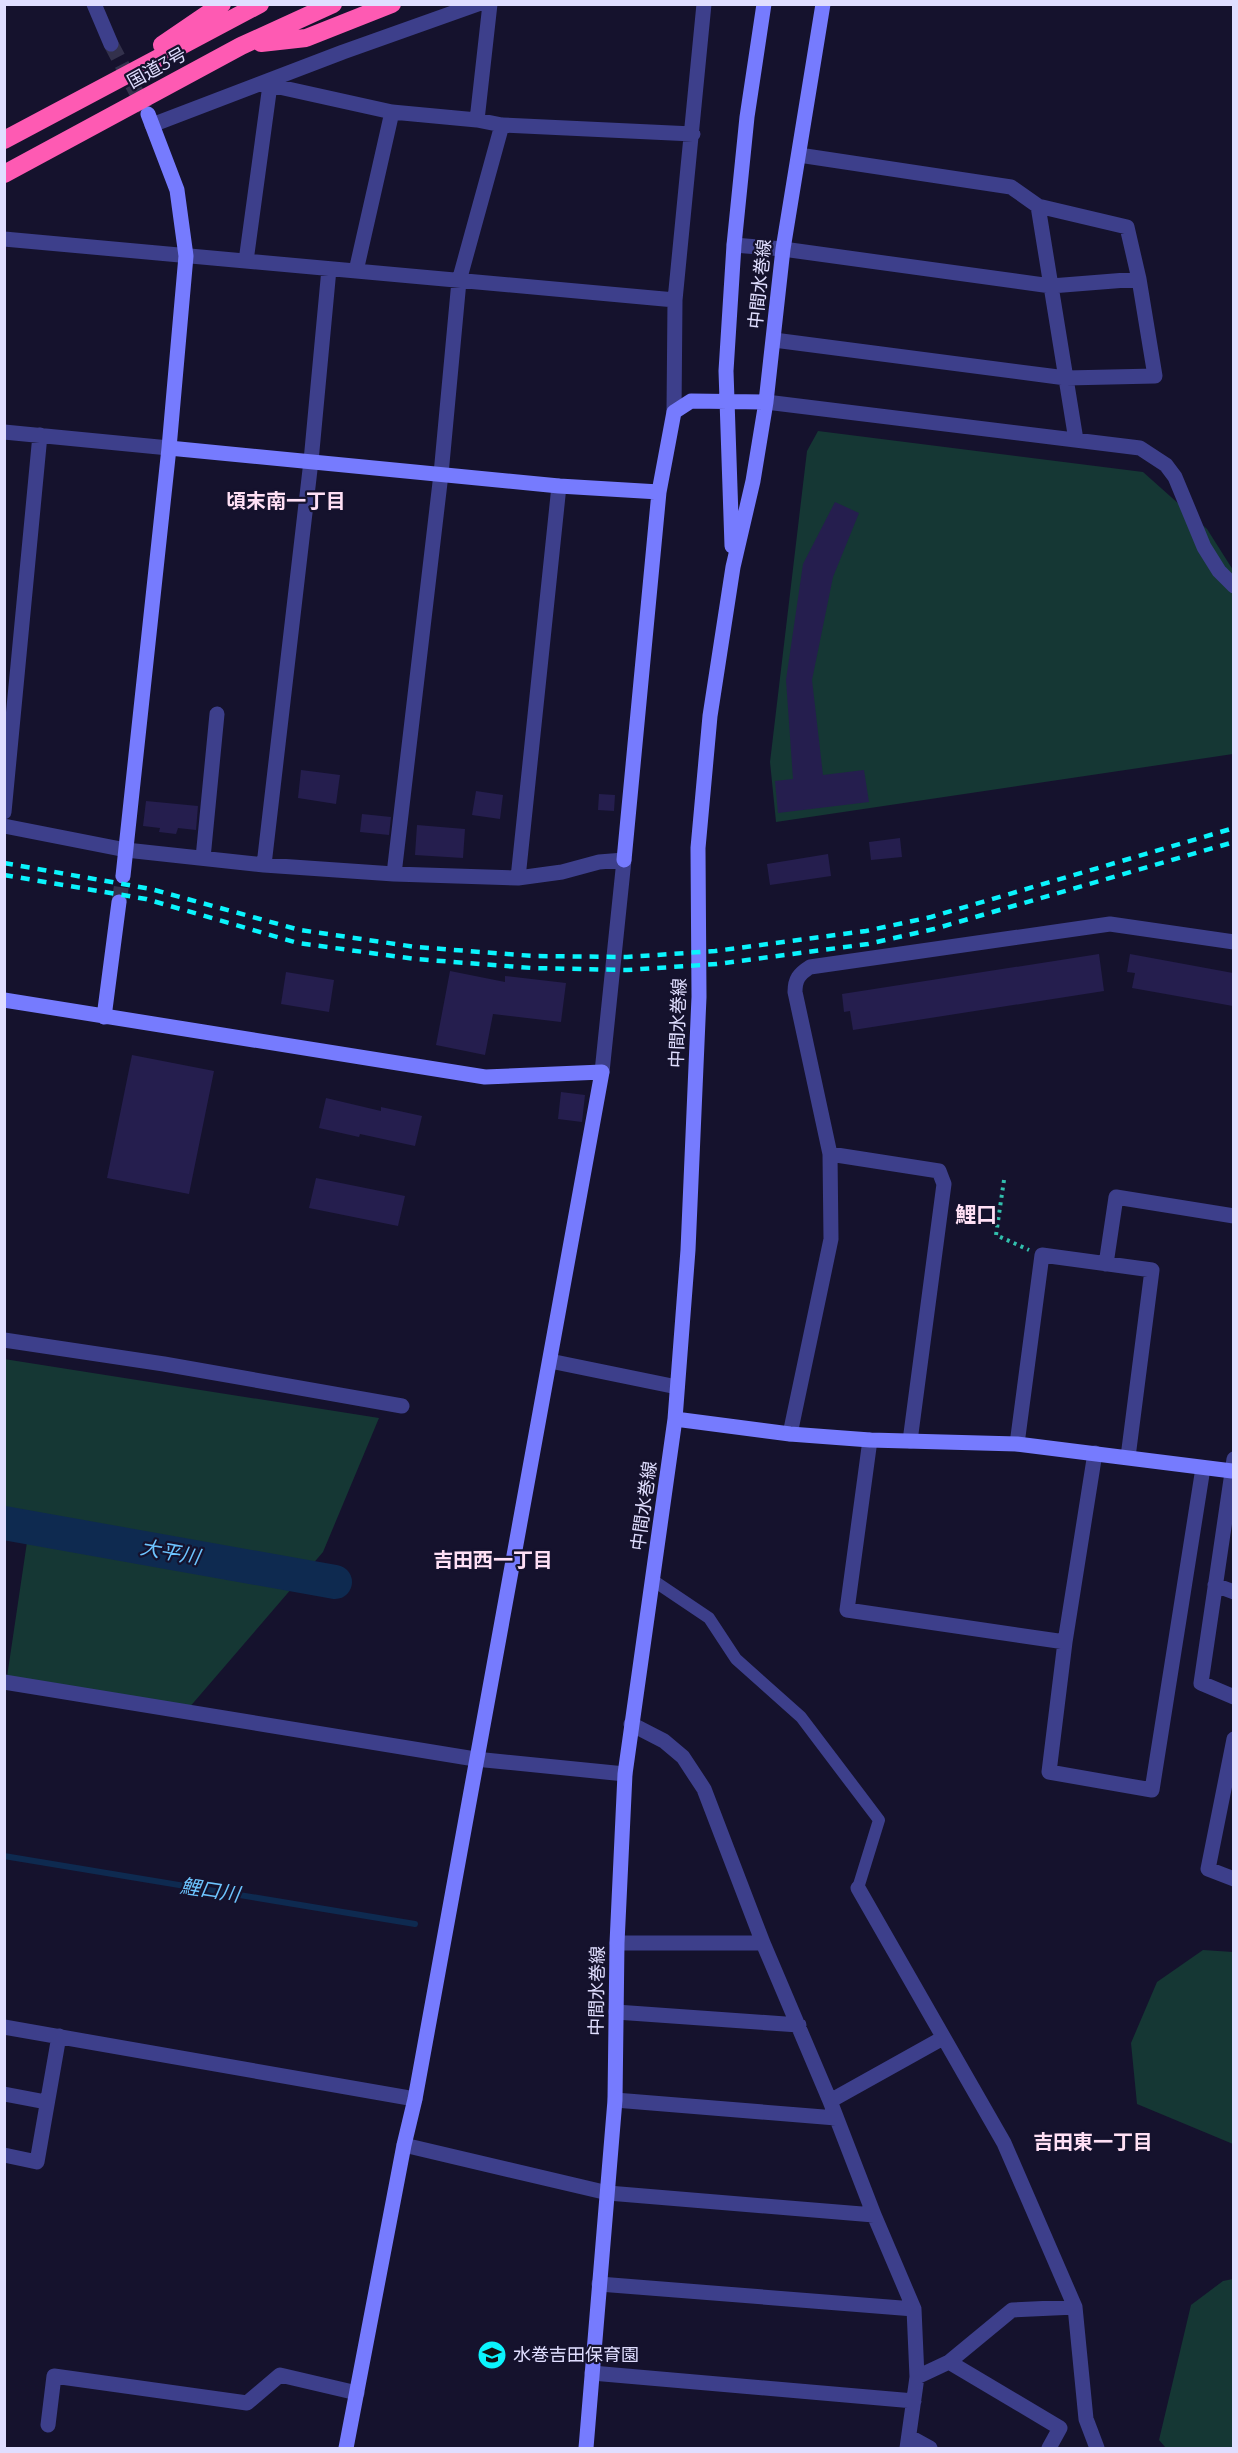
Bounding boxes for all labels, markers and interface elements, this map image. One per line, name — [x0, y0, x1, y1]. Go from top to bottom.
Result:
street label: 国道3号 — [124, 43, 190, 93]
street label: 中間水巻線 — [744, 238, 776, 330]
district label: 頃末南一丁目 — [226, 489, 346, 513]
street label: 中間水巻線 — [665, 978, 691, 1068]
district label: 鯉口 — [955, 1202, 997, 1227]
street label: 中間水巻線 — [627, 1460, 661, 1552]
water label: 大平川 — [138, 1535, 204, 1569]
district label: 吉田西一丁目 — [433, 1548, 553, 1572]
water label: 鯉口川 — [178, 1873, 243, 1907]
street label: 中間水巻線 — [585, 1946, 609, 2036]
district label: 吉田東一丁目 — [1033, 2130, 1153, 2154]
school or university icon: 水巻吉田保育園 — [476, 2339, 508, 2371]
place label: 水巻吉田保育園 — [513, 2344, 639, 2366]

